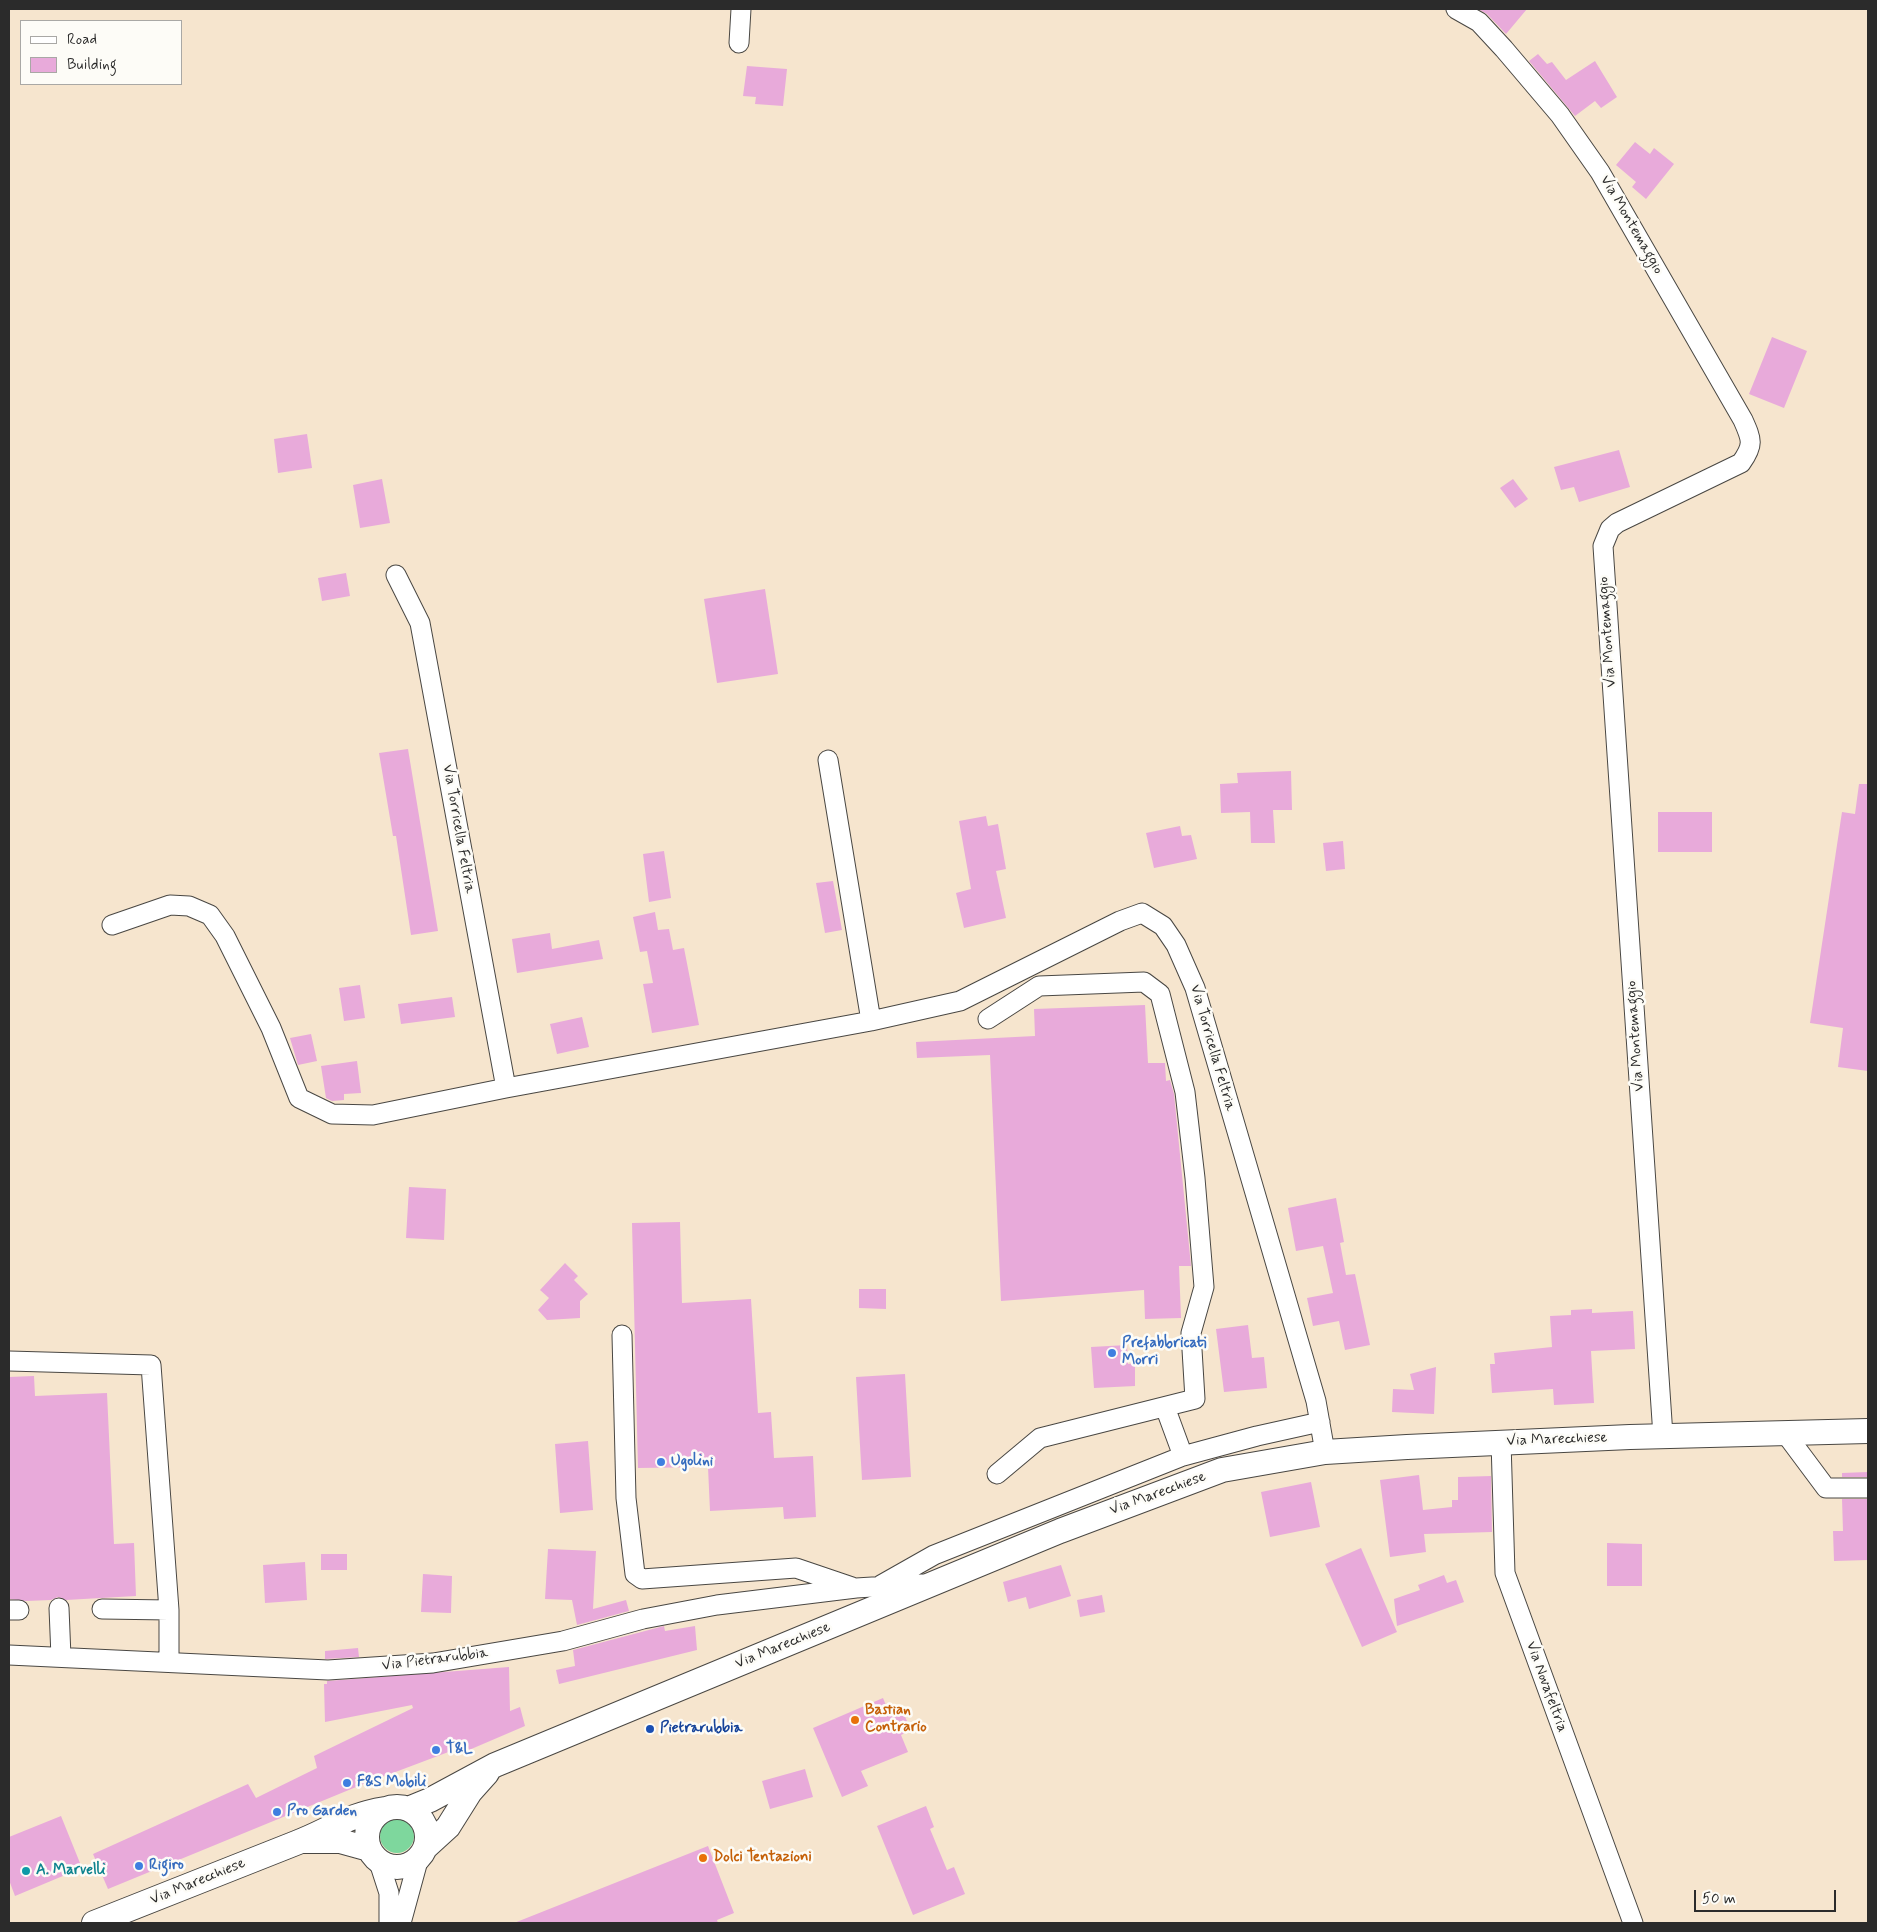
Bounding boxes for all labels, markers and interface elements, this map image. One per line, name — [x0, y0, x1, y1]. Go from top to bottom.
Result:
legend — [20, 20, 182, 85]
text: Road — [67, 30, 97, 50]
text: Building — [67, 55, 117, 75]
street label: Via Montemaggio — [1595, 172, 1667, 278]
street label: Via Montemaggio — [1595, 576, 1621, 688]
street label: Via Torricella Feltria — [438, 763, 478, 895]
street label: Via Montemaggio — [1623, 980, 1649, 1092]
street label: Via Torricella Feltria — [1185, 983, 1239, 1113]
place label: Prefabbricati Morri — [1122, 1335, 1206, 1370]
marker: Prefabbricati Morri — [1106, 1347, 1118, 1359]
street label: Via Marecchiese — [1506, 1429, 1608, 1451]
place label: Ugolini — [671, 1453, 713, 1471]
marker: Ugolini — [655, 1456, 667, 1468]
street label: Via Marecchiese — [1107, 1468, 1209, 1520]
street label: Via Marecchiese — [733, 1619, 833, 1673]
street label: Via Novafeltria — [1521, 1639, 1571, 1735]
street label: Via Pietrarubbia — [381, 1645, 489, 1675]
place label: Bastian Contrario — [865, 1702, 927, 1737]
marker: Bastian Contrario — [849, 1714, 861, 1726]
place label: Pietrarubbia — [660, 1720, 743, 1738]
marker: Pietrarubbia — [644, 1723, 656, 1735]
place label: T&L — [446, 1741, 473, 1759]
marker: T&L — [430, 1744, 442, 1756]
place label: F&S Mobili — [357, 1774, 426, 1792]
marker: F&S Mobili — [341, 1777, 353, 1789]
place label: Pro Garden — [287, 1803, 357, 1821]
marker: Pro Garden — [271, 1806, 283, 1818]
place label: Dolci Tentazioni — [713, 1849, 812, 1867]
marker: Dolci Tentazioni — [697, 1852, 709, 1864]
street label: Via Marecchiese — [148, 1855, 248, 1909]
place label: Rigiro — [149, 1857, 184, 1875]
marker: Rigiro — [133, 1860, 145, 1872]
place label: A. Marvelli — [36, 1862, 106, 1880]
marker: A. Marvelli — [20, 1865, 32, 1877]
scale bar — [1697, 1880, 1840, 1912]
text: 50 m — [1702, 1889, 1736, 1909]

